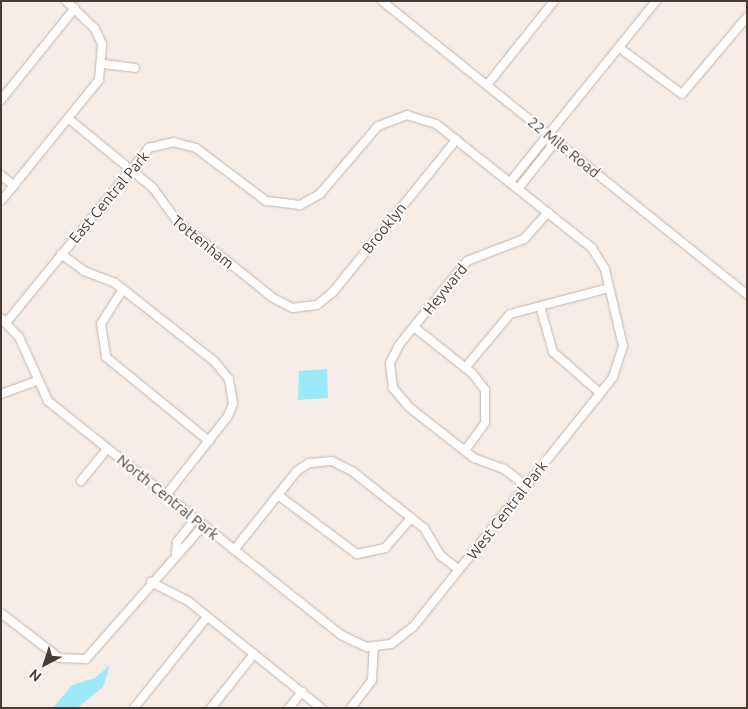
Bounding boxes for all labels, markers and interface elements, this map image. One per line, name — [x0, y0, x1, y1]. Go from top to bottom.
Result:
street label: 22 Mile Road — [524, 113, 604, 181]
street label: East Central Park — [65, 147, 153, 247]
street label: Brooklyn — [358, 199, 410, 257]
street label: Tottenham — [168, 212, 238, 272]
street label: Heyward — [419, 260, 471, 318]
street label: North Central Park — [114, 451, 222, 543]
street label: West Central Park — [463, 457, 551, 563]
north arrow — [20, 639, 70, 689]
text: N — [26, 666, 45, 685]

